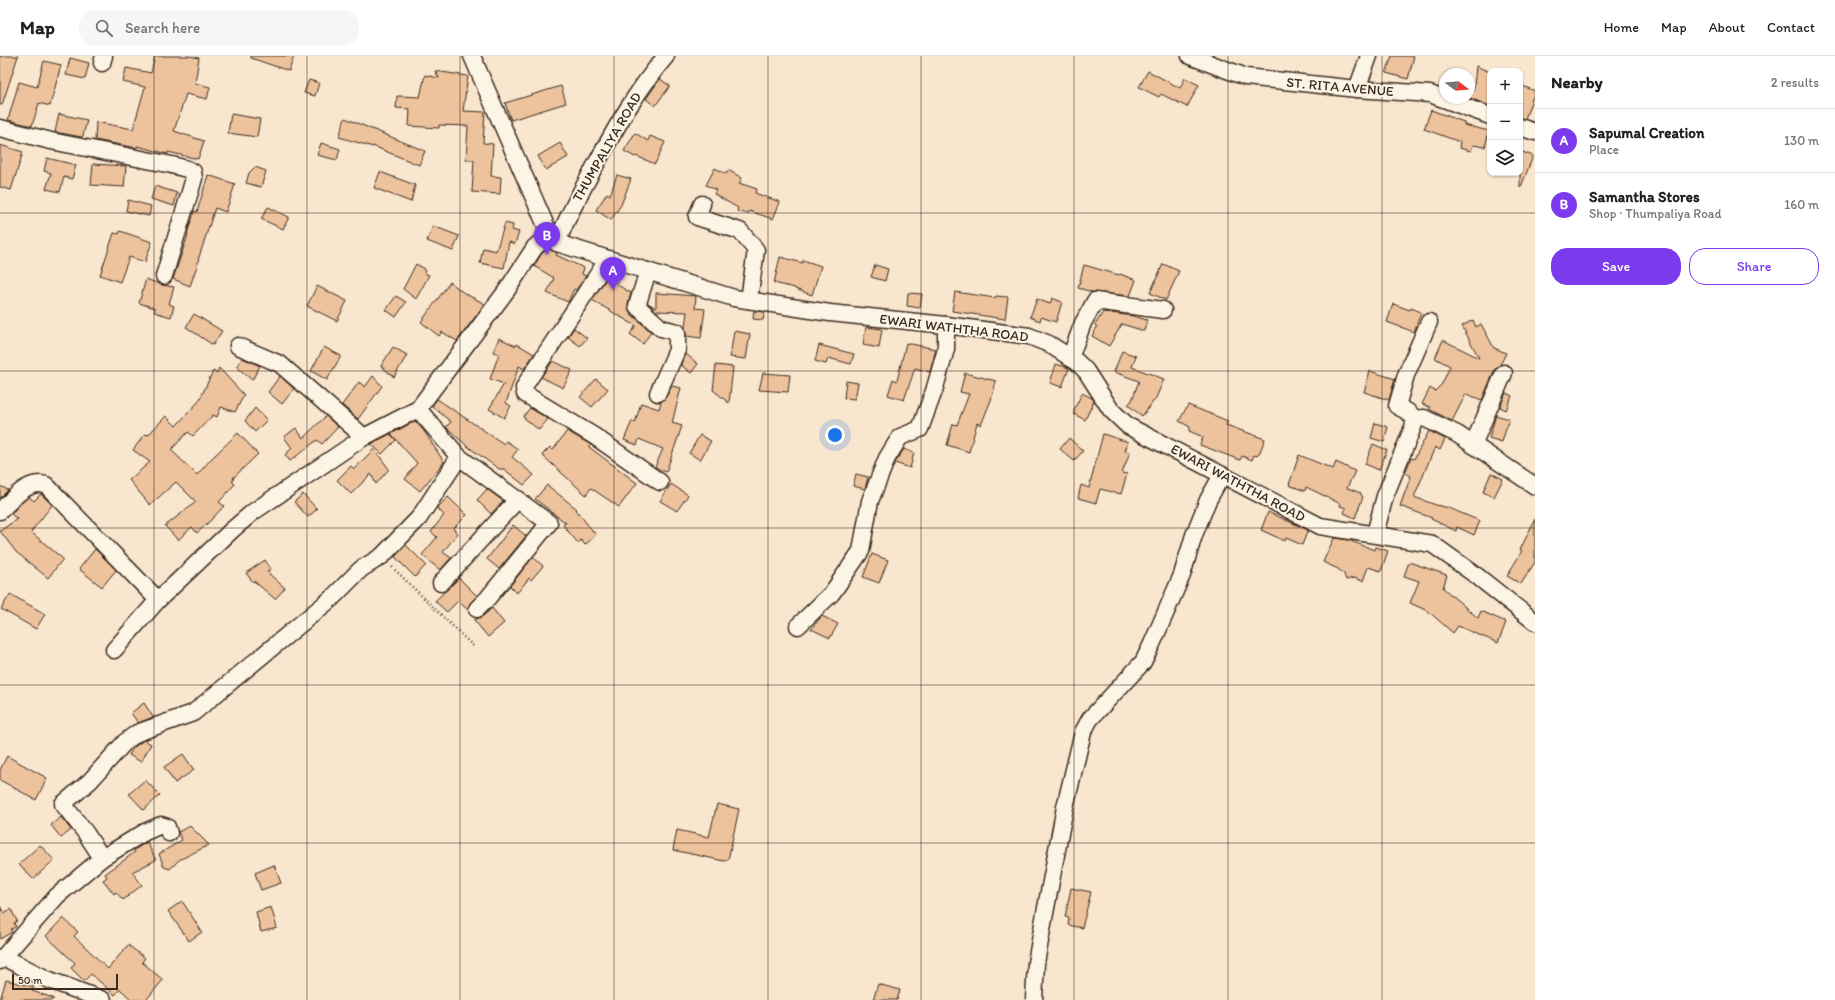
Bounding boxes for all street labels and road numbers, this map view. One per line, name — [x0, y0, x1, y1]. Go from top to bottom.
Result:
street label: ST. RITA AVENUE — [1286, 74, 1395, 100]
street label: THUMPALIYA ROAD — [569, 89, 645, 205]
street label: EWARI WATHTHA ROAD — [879, 310, 1029, 346]
street label: EWARI WATHTHA ROAD — [1168, 440, 1308, 526]

